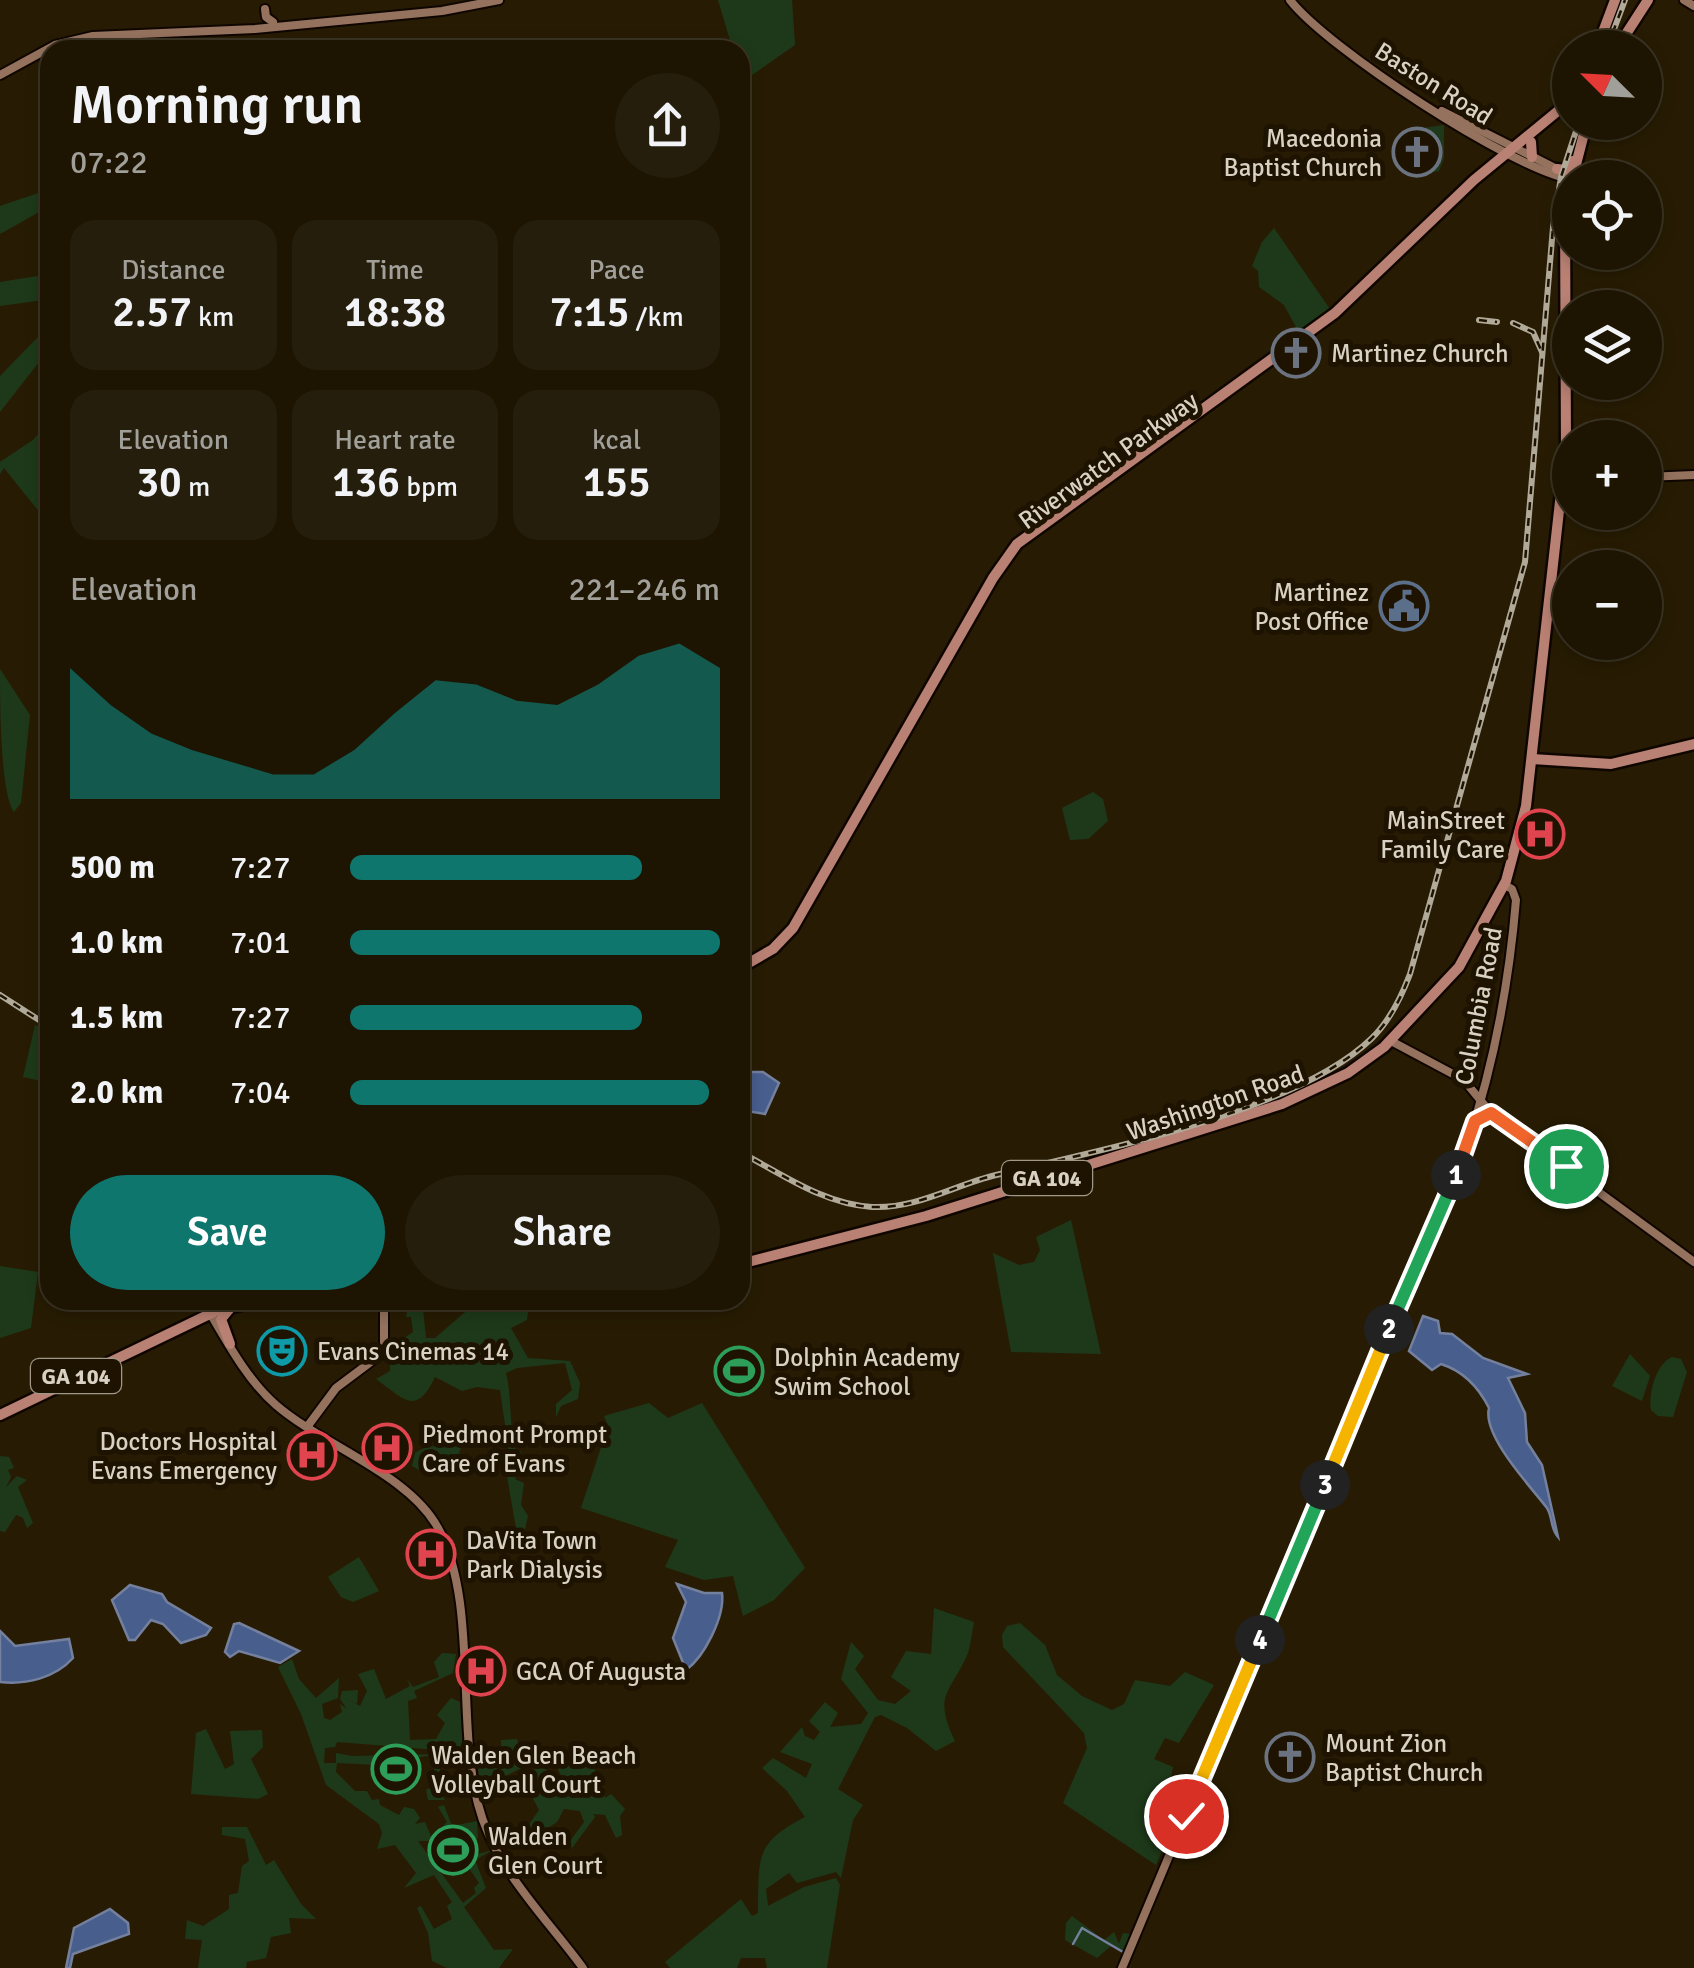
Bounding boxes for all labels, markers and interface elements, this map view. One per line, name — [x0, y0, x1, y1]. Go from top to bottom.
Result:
north arrow — [1552, 30, 1662, 140]
map controls — [1552, 30, 1662, 660]
street label: Baston Road — [1369, 35, 1498, 132]
text: Morning run — [70, 71, 363, 139]
button: share — [615, 73, 720, 178]
place label: Macedonia Baptist Church — [1224, 123, 1382, 183]
church icon: Macedonia Baptist Church — [1391, 126, 1443, 178]
text: 07:22 — [70, 143, 148, 182]
button: locate — [1552, 160, 1662, 270]
text: Distance — [121, 253, 225, 287]
text: Time — [366, 253, 424, 287]
text: Pace — [588, 253, 645, 287]
text: 2.57 — [112, 287, 192, 338]
text: 18:38 — [344, 287, 446, 338]
text: 7:15 — [550, 287, 629, 338]
button: layers — [1552, 290, 1662, 400]
text: km — [192, 300, 234, 334]
text: /km — [629, 300, 684, 334]
church icon: Martinez Church — [1270, 327, 1322, 379]
place label: Martinez Church — [1331, 338, 1509, 369]
street label: Riverwatch Parkway — [1012, 385, 1204, 536]
button: + — [1552, 420, 1662, 530]
text: Elevation — [118, 423, 229, 457]
text: Heart rate — [334, 423, 456, 457]
text: kcal — [592, 423, 641, 457]
text: 30 — [136, 457, 182, 508]
text: 136 — [332, 457, 400, 508]
text: 155 — [583, 457, 651, 508]
text: m — [182, 470, 210, 504]
text: bpm — [400, 470, 458, 504]
button: − — [1552, 550, 1662, 660]
text: Elevation — [70, 570, 197, 609]
text: 221–246 m — [569, 570, 720, 609]
place label: Martinez Post Office — [1254, 577, 1369, 637]
public building icon: Martinez Post Office — [1378, 580, 1430, 632]
place label: MainStreet Family Care — [1380, 805, 1505, 865]
hospital icon: MainStreet Family Care — [1514, 808, 1566, 860]
text: 500 m — [70, 848, 155, 887]
text: 7:27 — [230, 848, 290, 887]
text: 1.0 km — [70, 923, 163, 962]
text: 7:01 — [230, 923, 290, 962]
street label: Columbia Road — [1448, 925, 1509, 1088]
text: 1.5 km — [70, 998, 163, 1037]
text: 7:27 — [230, 998, 290, 1037]
street label: Washington Road — [1122, 1058, 1308, 1147]
text: 2.0 km — [70, 1073, 163, 1112]
text: 7:04 — [230, 1073, 290, 1112]
pin — [1524, 1124, 1609, 1209]
icon: arrive — [1539, 1139, 1594, 1194]
pin: 1 — [1431, 1150, 1481, 1200]
text: 1 — [1448, 1158, 1464, 1192]
road number: GA 104 — [1002, 1161, 1092, 1195]
button: Save — [70, 1175, 385, 1290]
button: Share — [405, 1175, 720, 1290]
pin: 2 — [1364, 1304, 1414, 1354]
text: 2 — [1381, 1312, 1397, 1346]
theatre icon: Evans Cinemas 14 — [256, 1325, 308, 1377]
place label: Evans Cinemas 14 — [317, 1336, 509, 1367]
place label: Dolphin Academy Swim School — [774, 1342, 960, 1402]
sports icon: Dolphin Academy Swim School — [713, 1345, 765, 1397]
road number: GA 104 — [31, 1359, 121, 1393]
place label: Piedmont Prompt Care of Evans — [422, 1419, 607, 1479]
hospital icon: Piedmont Prompt Care of Evans — [361, 1422, 413, 1474]
place label: Doctors Hospital Evans Emergency — [91, 1426, 277, 1486]
hospital icon: Doctors Hospital Evans Emergency — [286, 1429, 338, 1481]
pin: 3 — [1300, 1460, 1350, 1510]
text: 3 — [1317, 1468, 1333, 1502]
place label: DaVita Town Park Dialysis — [466, 1525, 603, 1585]
hospital icon: DaVita Town Park Dialysis — [405, 1528, 457, 1580]
pin: 4 — [1235, 1615, 1285, 1665]
text: 4 — [1252, 1623, 1268, 1657]
hospital icon: GCA Of Augusta — [455, 1645, 507, 1697]
place label: GCA Of Augusta — [516, 1656, 686, 1687]
place label: Mount Zion Baptist Church — [1325, 1728, 1483, 1788]
church icon: Mount Zion Baptist Church — [1264, 1731, 1316, 1783]
place label: Walden Glen Beach Volleyball Court — [431, 1740, 637, 1800]
sports icon: Walden Glen Beach Volleyball Court — [370, 1743, 422, 1795]
pin — [1144, 1774, 1229, 1859]
icon: check — [1159, 1789, 1214, 1844]
place label: Walden Glen Court — [488, 1821, 603, 1881]
sports icon: Walden Glen Court — [427, 1824, 479, 1876]

